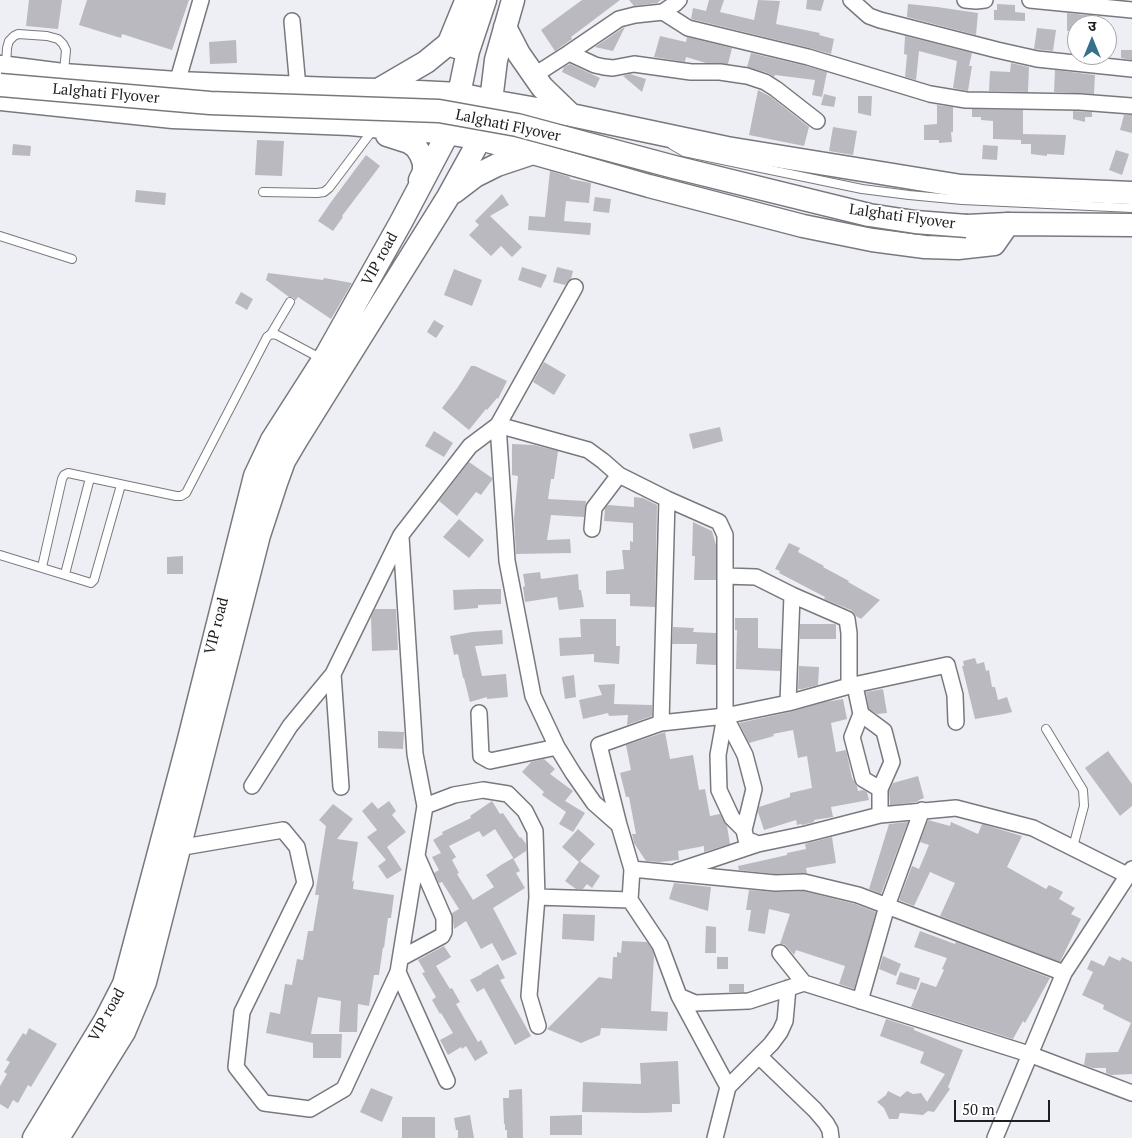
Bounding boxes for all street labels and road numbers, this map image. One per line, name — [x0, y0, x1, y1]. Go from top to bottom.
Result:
street label: Lalghati Flyover — [52, 80, 160, 108]
street label: Lalghati Flyover — [454, 106, 562, 146]
street label: Lalghati Flyover — [848, 201, 956, 233]
street label: VIP road — [358, 229, 402, 289]
street label: VIP road — [201, 596, 233, 656]
street label: VIP road — [85, 985, 129, 1045]

